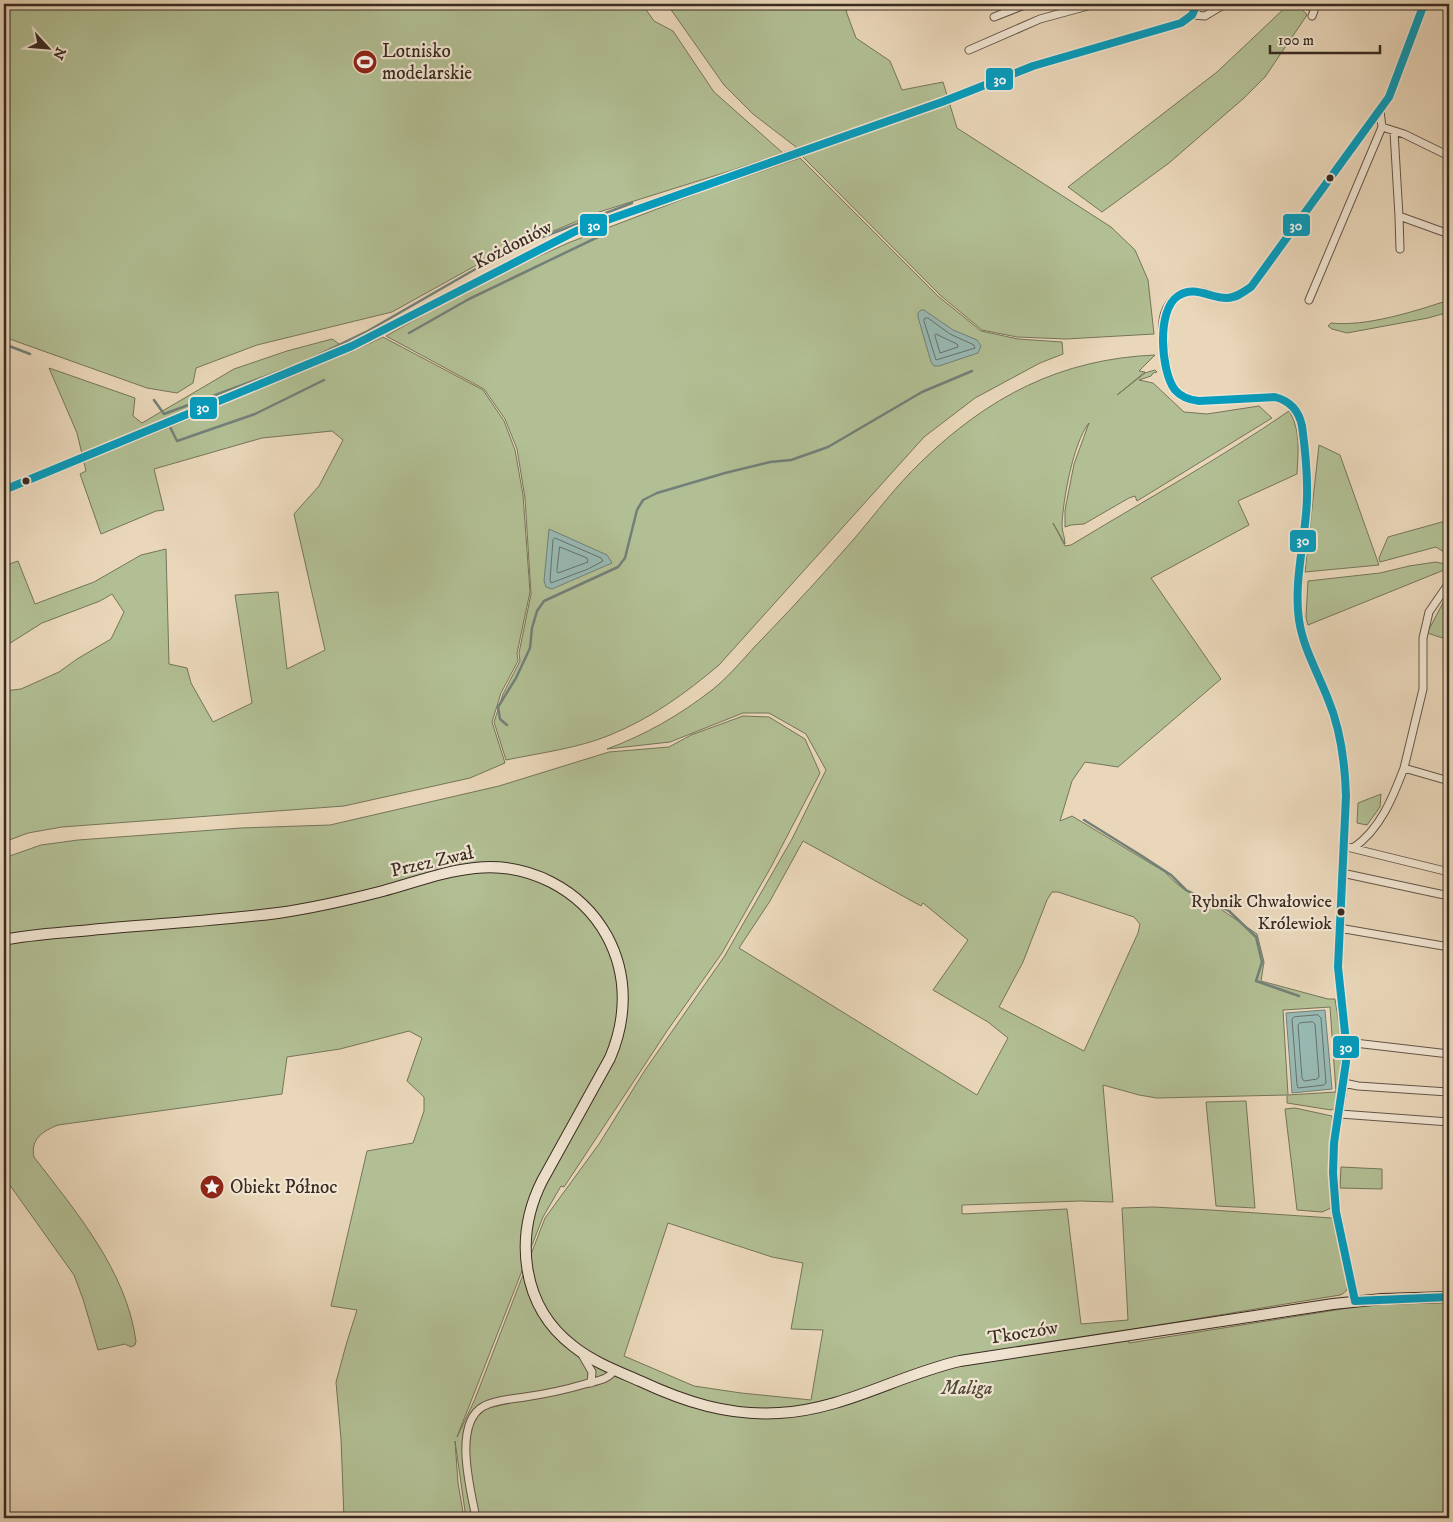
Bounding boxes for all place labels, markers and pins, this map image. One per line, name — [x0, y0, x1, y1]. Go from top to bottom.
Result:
place label: Lotnisko modelarskie — [382, 40, 472, 85]
sports icon: Lotnisko modelarskie — [352, 49, 378, 75]
unlabelled marker — [1325, 173, 1335, 183]
unlabelled marker — [21, 476, 31, 486]
place label: Rybnik Chwałowice Królewiok — [1191, 891, 1332, 935]
marker: Rybnik Chwałowice Królewiok — [1336, 907, 1346, 917]
place icon: Obiekt Północ — [199, 1174, 225, 1200]
place label: Obiekt Północ — [230, 1176, 337, 1199]

